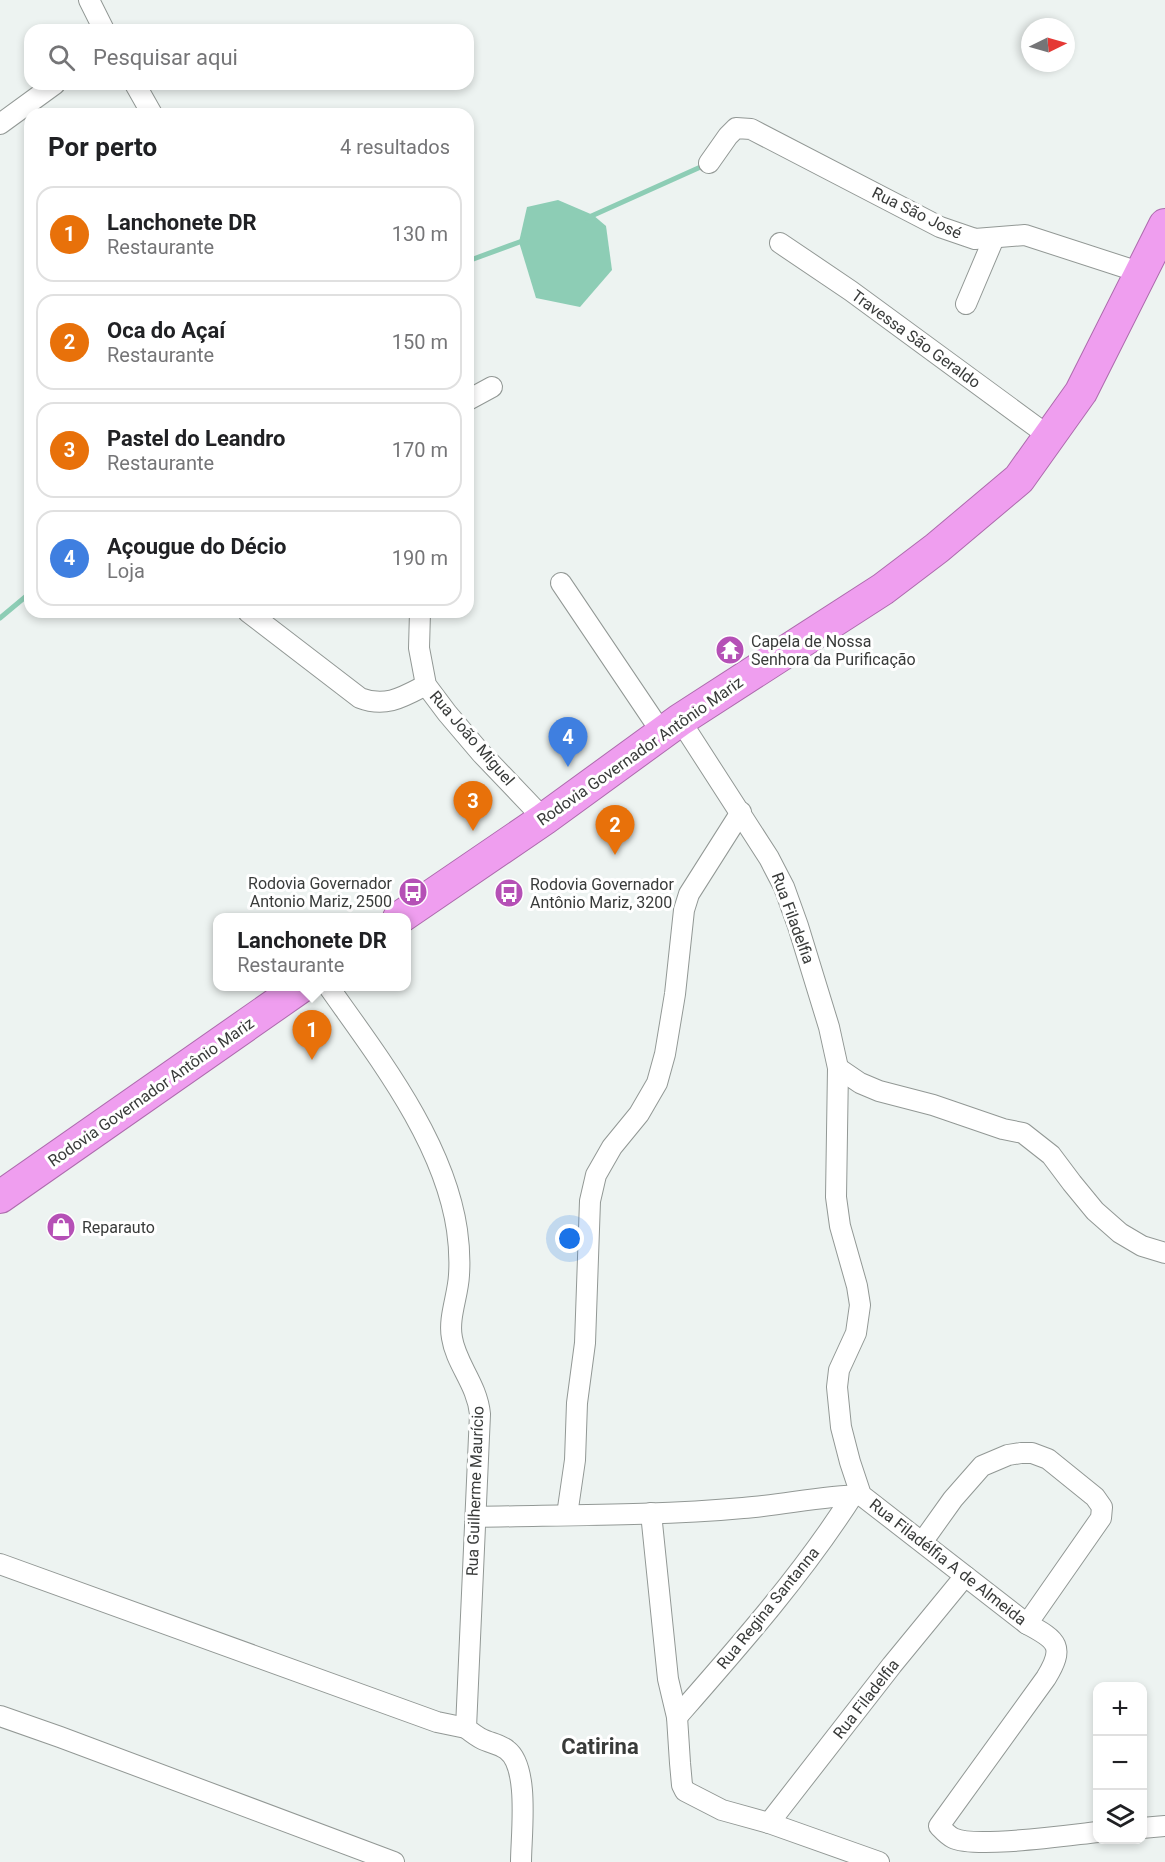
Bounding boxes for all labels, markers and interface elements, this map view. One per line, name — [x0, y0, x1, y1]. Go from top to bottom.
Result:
north arrow — [1021, 18, 1075, 72]
search box — [24, 24, 474, 90]
icon: search — [45, 41, 78, 74]
text: Pesquisar aqui — [93, 45, 238, 70]
text: Por perto — [48, 132, 157, 162]
text: 4 resultados — [340, 135, 450, 159]
street label: Rua São José — [869, 183, 965, 243]
text: Lanchonete DR — [107, 210, 257, 235]
text: 1 — [64, 222, 75, 246]
text: 130 m — [392, 222, 448, 246]
text: Restaurante — [107, 235, 214, 259]
street label: Travessa São Geraldo — [848, 286, 984, 392]
text: Oca do Açaí — [107, 318, 225, 343]
text: 2 — [64, 330, 75, 354]
text: 150 m — [392, 330, 448, 354]
text: Restaurante — [107, 343, 214, 367]
text: Pastel do Leandro — [107, 426, 285, 451]
text: 3 — [64, 438, 75, 462]
text: 170 m — [392, 438, 448, 462]
text: Restaurante — [107, 451, 214, 475]
text: Açougue do Décio — [107, 534, 286, 559]
text: 4 — [64, 546, 75, 570]
text: 190 m — [392, 546, 448, 570]
text: Loja — [107, 559, 145, 583]
place label: Capela de Nossa Senhora da Purificação — [751, 632, 916, 669]
temple icon: Capela de Nossa Senhora da Purificação — [714, 634, 746, 666]
street label: Rodovia Governador Antônio Mariz — [533, 672, 747, 830]
street label: Rua João Miguel — [426, 687, 518, 789]
pin: 4 — [548, 718, 588, 767]
pin: 3 — [454, 782, 492, 831]
pin: 2 — [596, 806, 634, 855]
street label: Rua Filadelfia — [768, 870, 818, 966]
place label: Rodovia Governador Antonio Mariz, 2500 — [248, 874, 393, 911]
place label: Rodovia Governador Antônio Mariz, 3200 — [530, 875, 674, 912]
bus stop icon: Rodovia Governador Antonio Mariz, 2500 — [397, 876, 429, 908]
bus stop icon: Rodovia Governador Antônio Mariz, 3200 — [493, 877, 525, 909]
popup — [213, 913, 411, 991]
text: Lanchonete DR — [237, 928, 387, 953]
text: Restaurante — [237, 953, 344, 977]
pin: 1 — [292, 1010, 332, 1060]
street label: Rodovia Governador Antônio Mariz — [44, 1013, 258, 1171]
shop icon: Reparauto — [45, 1211, 77, 1243]
place label: Reparauto — [82, 1218, 155, 1237]
your location — [555, 1224, 584, 1253]
street label: Rua Guilherme Maurício — [463, 1406, 487, 1576]
street label: Rua Filadélfia A de Almeida — [866, 1495, 1030, 1629]
street label: Rua Regina Santanna — [713, 1543, 823, 1673]
street label: Rua Filadelfia — [829, 1655, 903, 1743]
map controls — [1093, 1682, 1147, 1844]
button: + — [1093, 1682, 1147, 1736]
district label: Catirina — [561, 1734, 639, 1759]
button: − — [1093, 1736, 1147, 1790]
button: layers — [1093, 1790, 1147, 1844]

